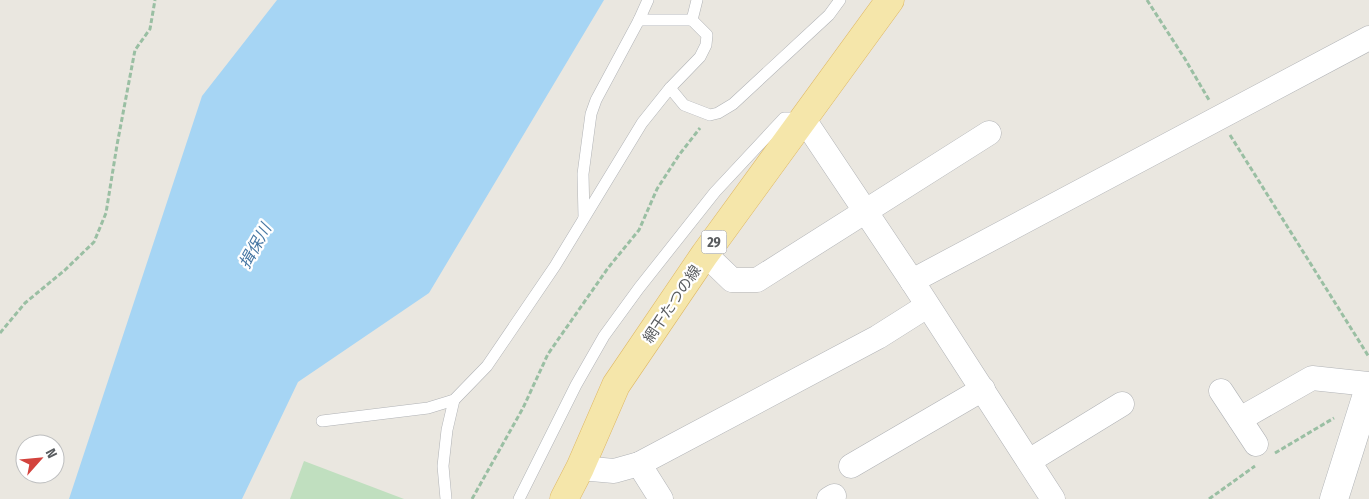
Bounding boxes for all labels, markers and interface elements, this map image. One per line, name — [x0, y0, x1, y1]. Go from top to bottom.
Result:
water label: 揖保川 — [235, 219, 276, 272]
road number: 29 — [702, 230, 726, 253]
street label: 網干たつの線 — [639, 262, 705, 346]
north arrow — [15, 434, 65, 484]
text: N — [42, 446, 61, 461]

